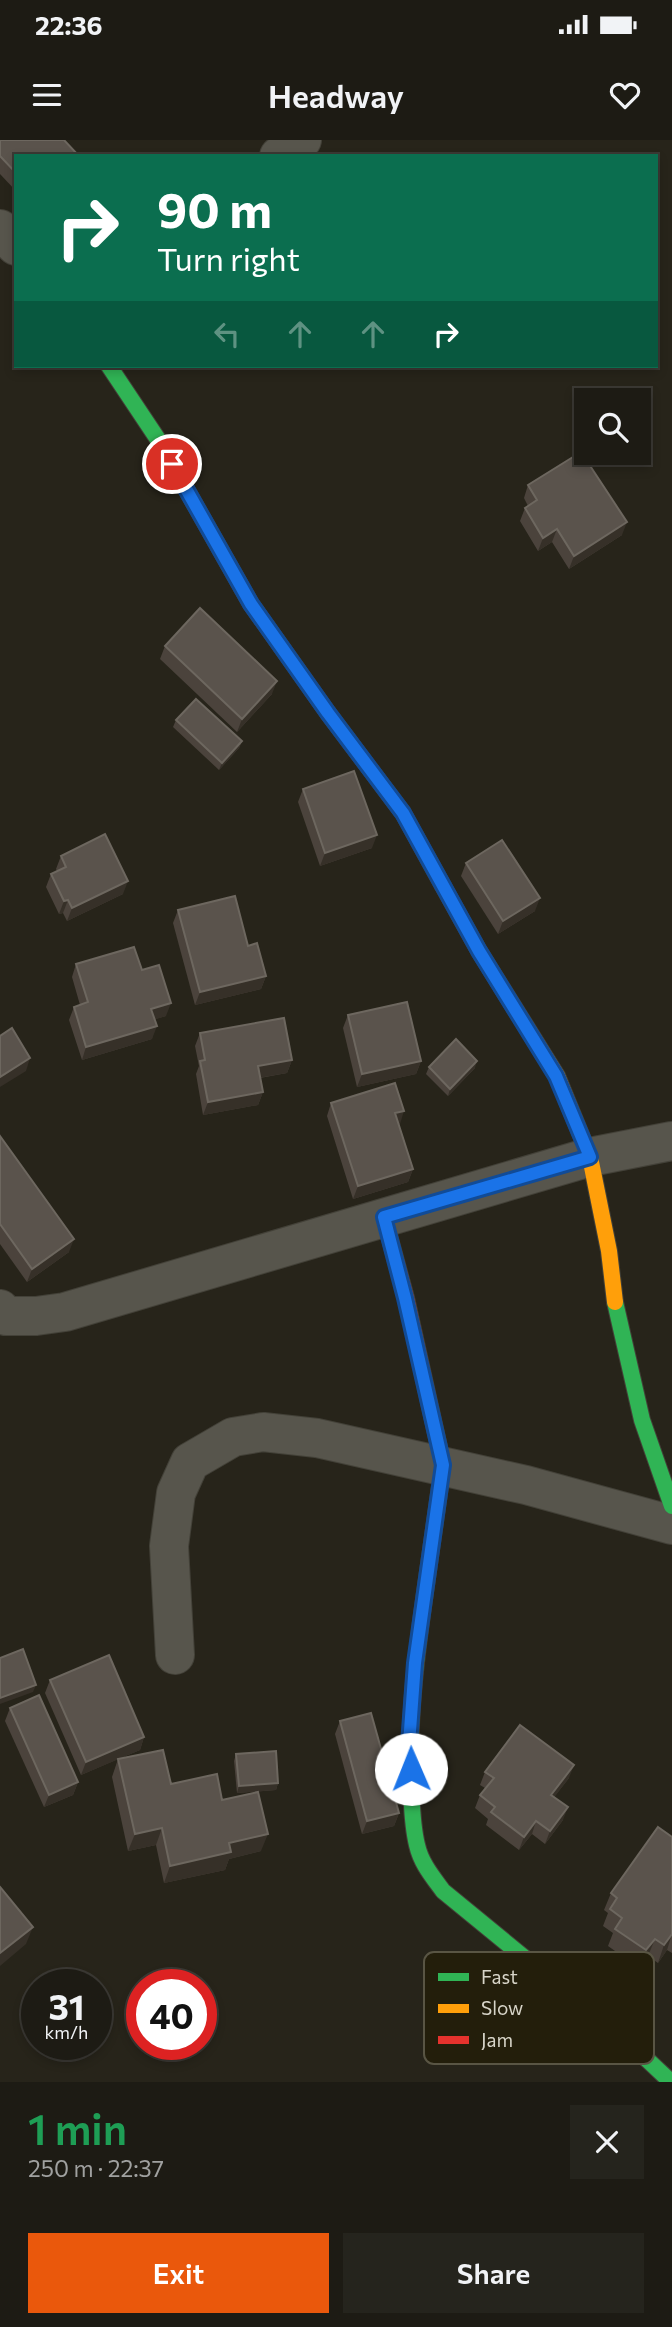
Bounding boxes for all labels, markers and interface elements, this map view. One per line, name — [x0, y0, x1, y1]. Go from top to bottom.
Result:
text: 22:36 — [35, 9, 103, 40]
text: Headway — [268, 75, 404, 115]
icon: menu — [28, 76, 66, 114]
icon: heart — [606, 76, 644, 114]
text: 90 m — [157, 178, 272, 238]
icon: right — [42, 182, 133, 273]
text: Turn right — [157, 238, 300, 278]
icon: left — [208, 315, 246, 353]
icon: ahead — [281, 315, 319, 353]
icon: ahead — [354, 315, 392, 353]
icon: right — [427, 315, 465, 353]
map controls — [574, 388, 651, 465]
button: search — [574, 388, 651, 465]
pin — [142, 434, 202, 494]
icon: arrive — [153, 445, 191, 483]
position arrow — [374, 1732, 448, 1806]
legend — [424, 1952, 654, 2064]
text: Fast — [481, 1965, 518, 1988]
speed limit sign: 40 — [126, 1969, 217, 2060]
text: 31 — [48, 1984, 85, 2027]
text: Slow — [481, 1996, 523, 2019]
text: km/h — [45, 2021, 88, 2043]
text: Jam — [481, 2028, 513, 2051]
text: 1 min — [28, 2102, 127, 2154]
button: close — [570, 2105, 644, 2179]
text: 250 m · 22:37 — [28, 2154, 164, 2182]
button: Exit — [28, 2233, 329, 2313]
button: Share — [343, 2233, 644, 2313]

